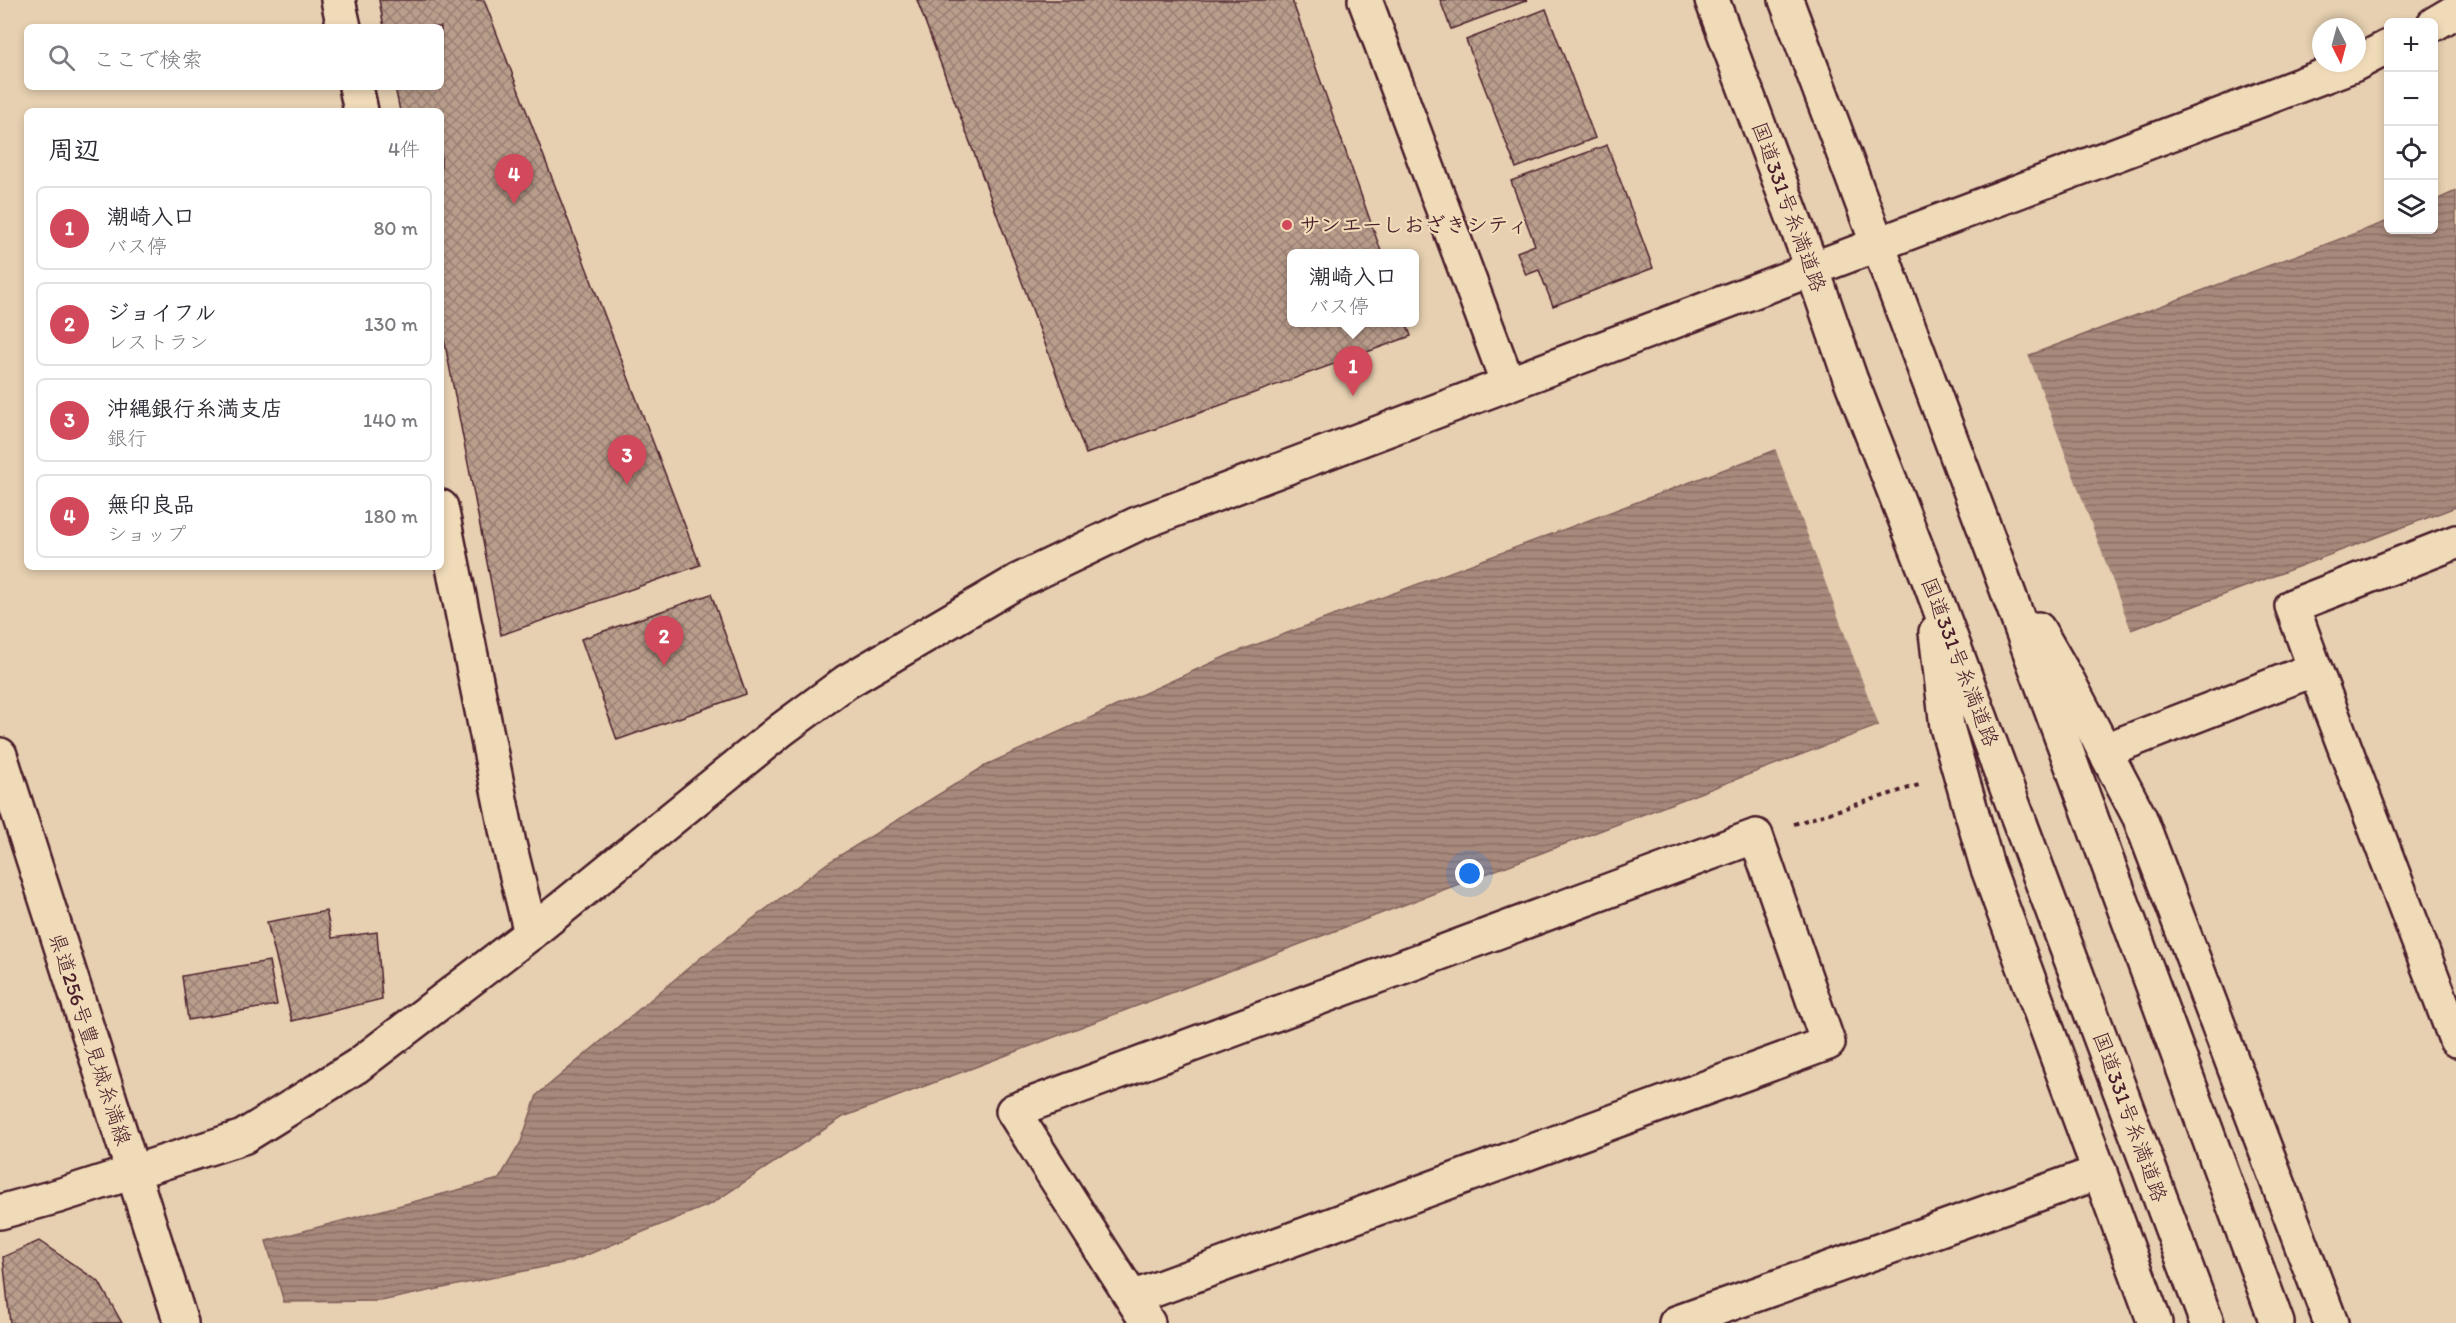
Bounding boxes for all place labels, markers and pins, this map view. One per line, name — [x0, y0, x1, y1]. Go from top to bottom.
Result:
pin: 4 — [494, 154, 534, 204]
place label: サンエーしおざきシティ — [1299, 212, 1528, 237]
marker: サンエーしおざきシティ — [1280, 218, 1294, 232]
pin: 1 — [1334, 346, 1372, 396]
pin: 3 — [608, 436, 646, 485]
pin: 2 — [644, 616, 684, 666]

